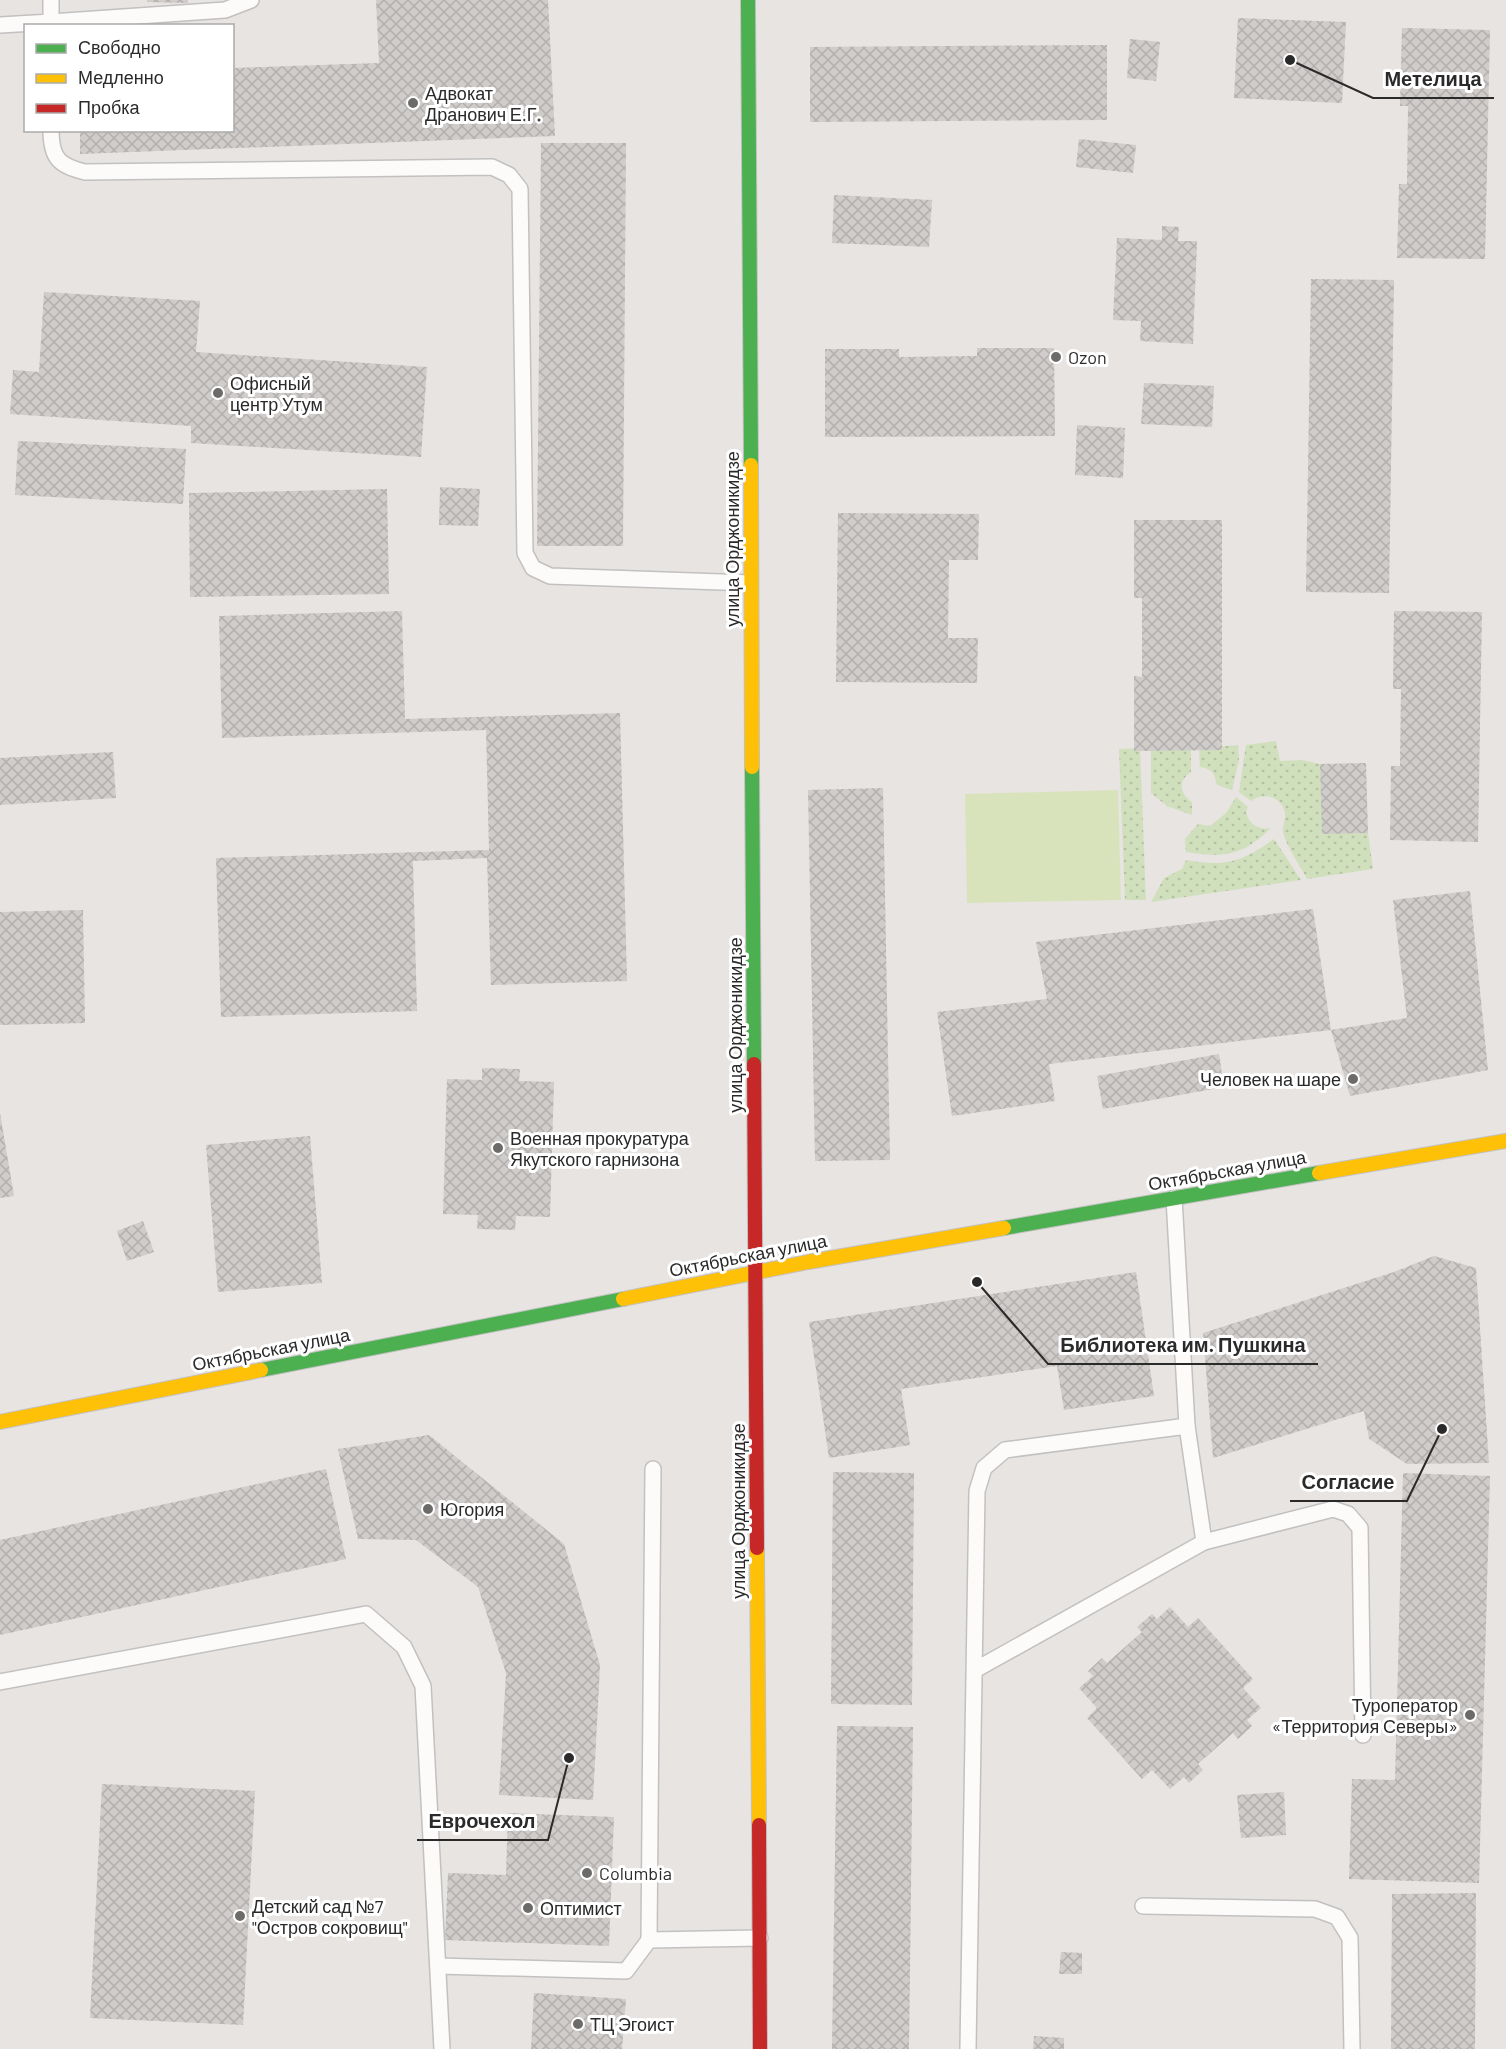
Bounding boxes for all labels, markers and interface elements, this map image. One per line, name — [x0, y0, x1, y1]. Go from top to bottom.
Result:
legend — [24, 24, 234, 132]
text: Свободно — [78, 36, 161, 58]
callout: Метелица — [1373, 60, 1494, 98]
text: Медленно — [78, 66, 164, 88]
text: Метелица — [1384, 66, 1482, 90]
place label: Адвокат Дранович Е.Г. — [425, 82, 542, 125]
text: Пробка — [78, 96, 141, 118]
marker: Адвокат Дранович Е.Г. — [406, 96, 420, 110]
place label: Ozon — [1068, 346, 1107, 368]
marker: Ozon — [1049, 350, 1063, 364]
place label: Офисный центр Утум — [230, 372, 323, 415]
marker: Офисный центр Утум — [211, 386, 225, 400]
street label: улица Орджоникидзе — [721, 451, 743, 627]
street label: улица Орджоникидзе — [724, 937, 746, 1113]
place label: Человек на шаре — [1200, 1068, 1341, 1090]
marker: Человек на шаре — [1346, 1072, 1360, 1086]
place label: Военная прокуратура Якутского гарнизона — [510, 1127, 690, 1170]
marker: Военная прокуратура Якутского гарнизона — [491, 1141, 505, 1155]
street label: Октябрьская улица — [1146, 1145, 1309, 1195]
street label: Октябрьская улица — [667, 1229, 830, 1281]
street label: Октябрьская улица — [190, 1323, 353, 1375]
callout: Библиотека им. Пушкина — [1048, 1326, 1318, 1364]
text: Библиотека им. Пушкина — [1060, 1332, 1307, 1356]
street label: улица Орджоникидзе — [727, 1423, 749, 1599]
callout: Согласие — [1290, 1463, 1407, 1501]
text: Согласие — [1302, 1469, 1394, 1493]
place label: Югория — [440, 1498, 504, 1520]
marker: Югория — [421, 1502, 435, 1516]
place label: Туроператор «Территория Северы» — [1272, 1694, 1458, 1737]
marker: Туроператор «Территория Северы» — [1463, 1708, 1477, 1722]
callout: Еврочехол — [417, 1802, 548, 1840]
text: Еврочехол — [428, 1808, 536, 1832]
place label: Columbia — [599, 1862, 672, 1884]
marker: Columbia — [580, 1866, 594, 1880]
place label: Детский сад №7 "Остров сокровищ" — [252, 1895, 408, 1938]
place label: Оптимист — [540, 1897, 622, 1919]
marker: Оптимист — [521, 1901, 535, 1915]
marker: Детский сад №7 "Остров сокровищ" — [233, 1909, 247, 1923]
place label: ТЦ Эгоист — [590, 2013, 674, 2035]
marker: ТЦ Эгоист — [571, 2017, 585, 2031]

